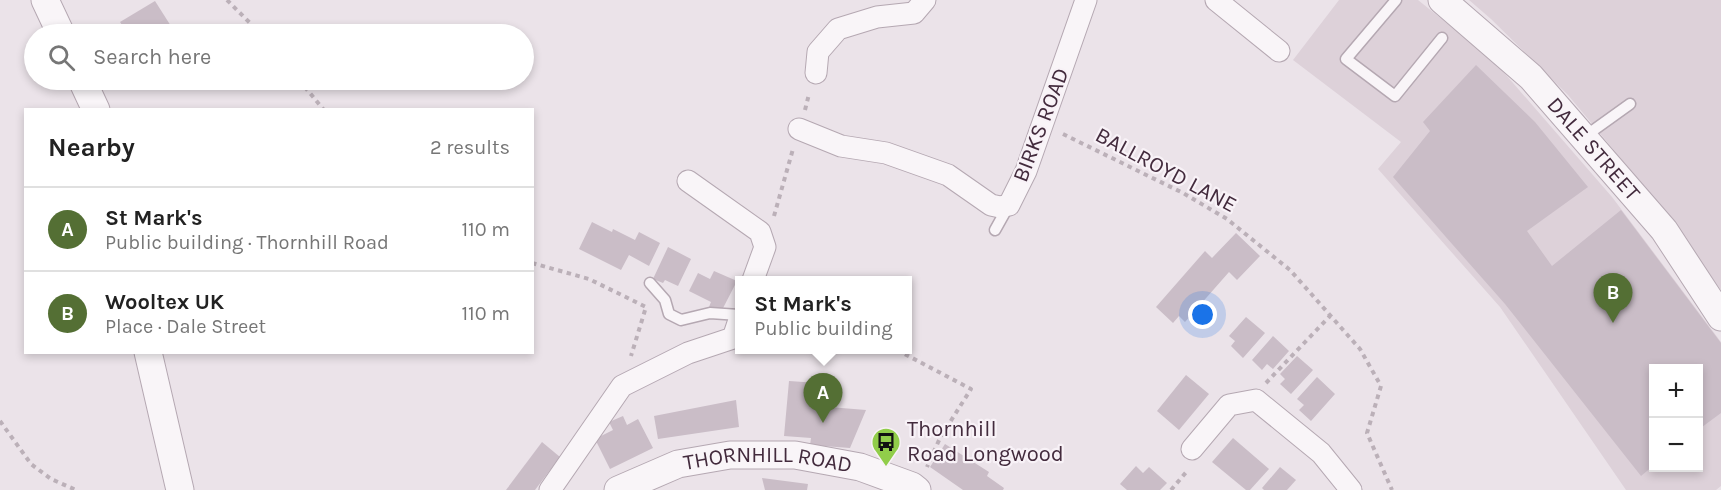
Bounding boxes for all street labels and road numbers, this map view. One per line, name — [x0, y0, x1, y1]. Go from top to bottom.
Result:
street label: BIRKS ROAD — [1007, 64, 1075, 186]
street label: DALE STREET — [1542, 92, 1646, 206]
street label: BALLROYD LANE — [1091, 122, 1241, 218]
street label: THORNHILL ROAD — [681, 441, 854, 478]

